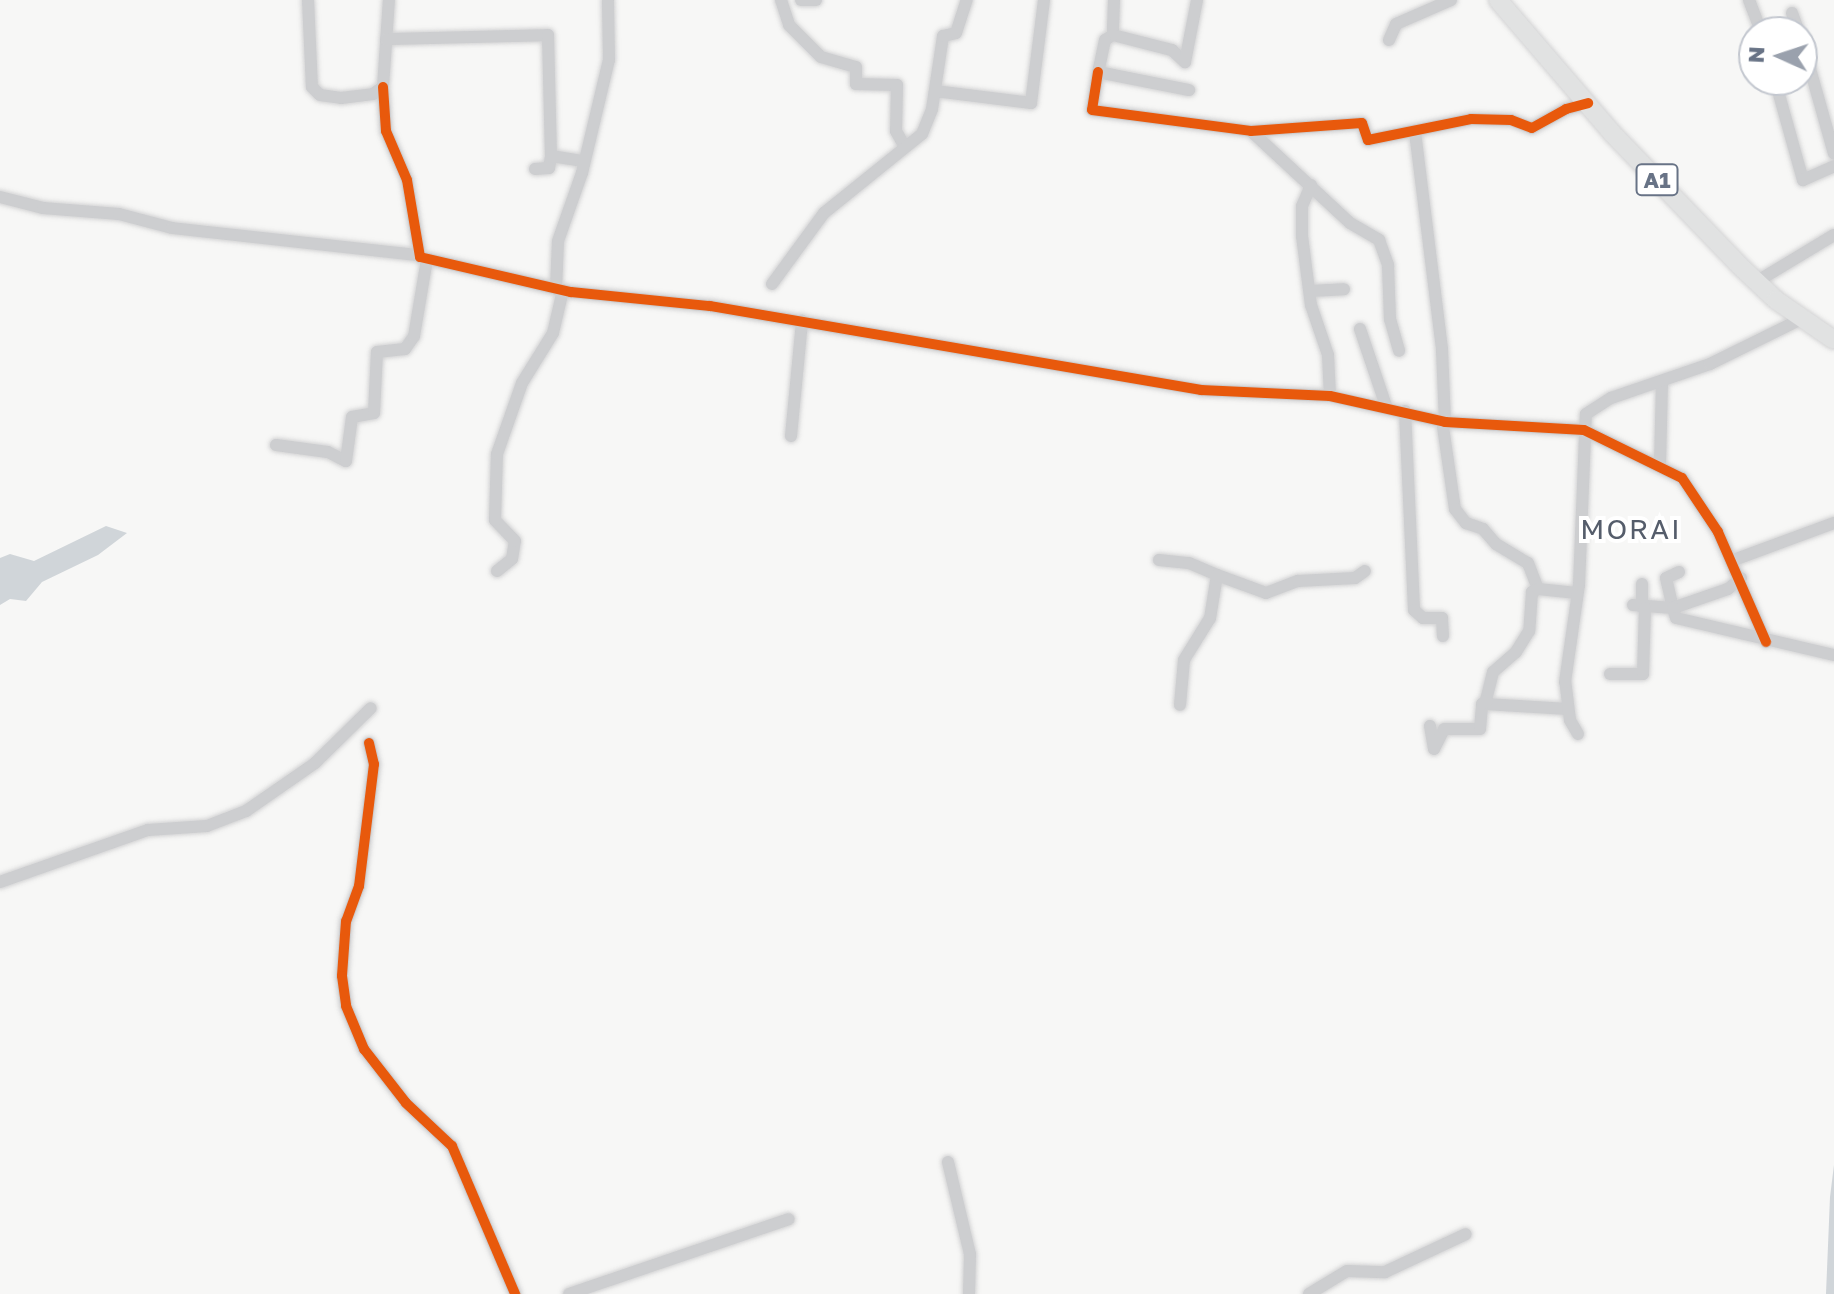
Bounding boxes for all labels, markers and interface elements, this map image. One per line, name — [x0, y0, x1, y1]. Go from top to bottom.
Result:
north arrow — [1738, 16, 1818, 96]
text: N — [1742, 46, 1769, 64]
road number: A1 — [1635, 162, 1679, 198]
district label: MORAI — [1580, 512, 1682, 546]

